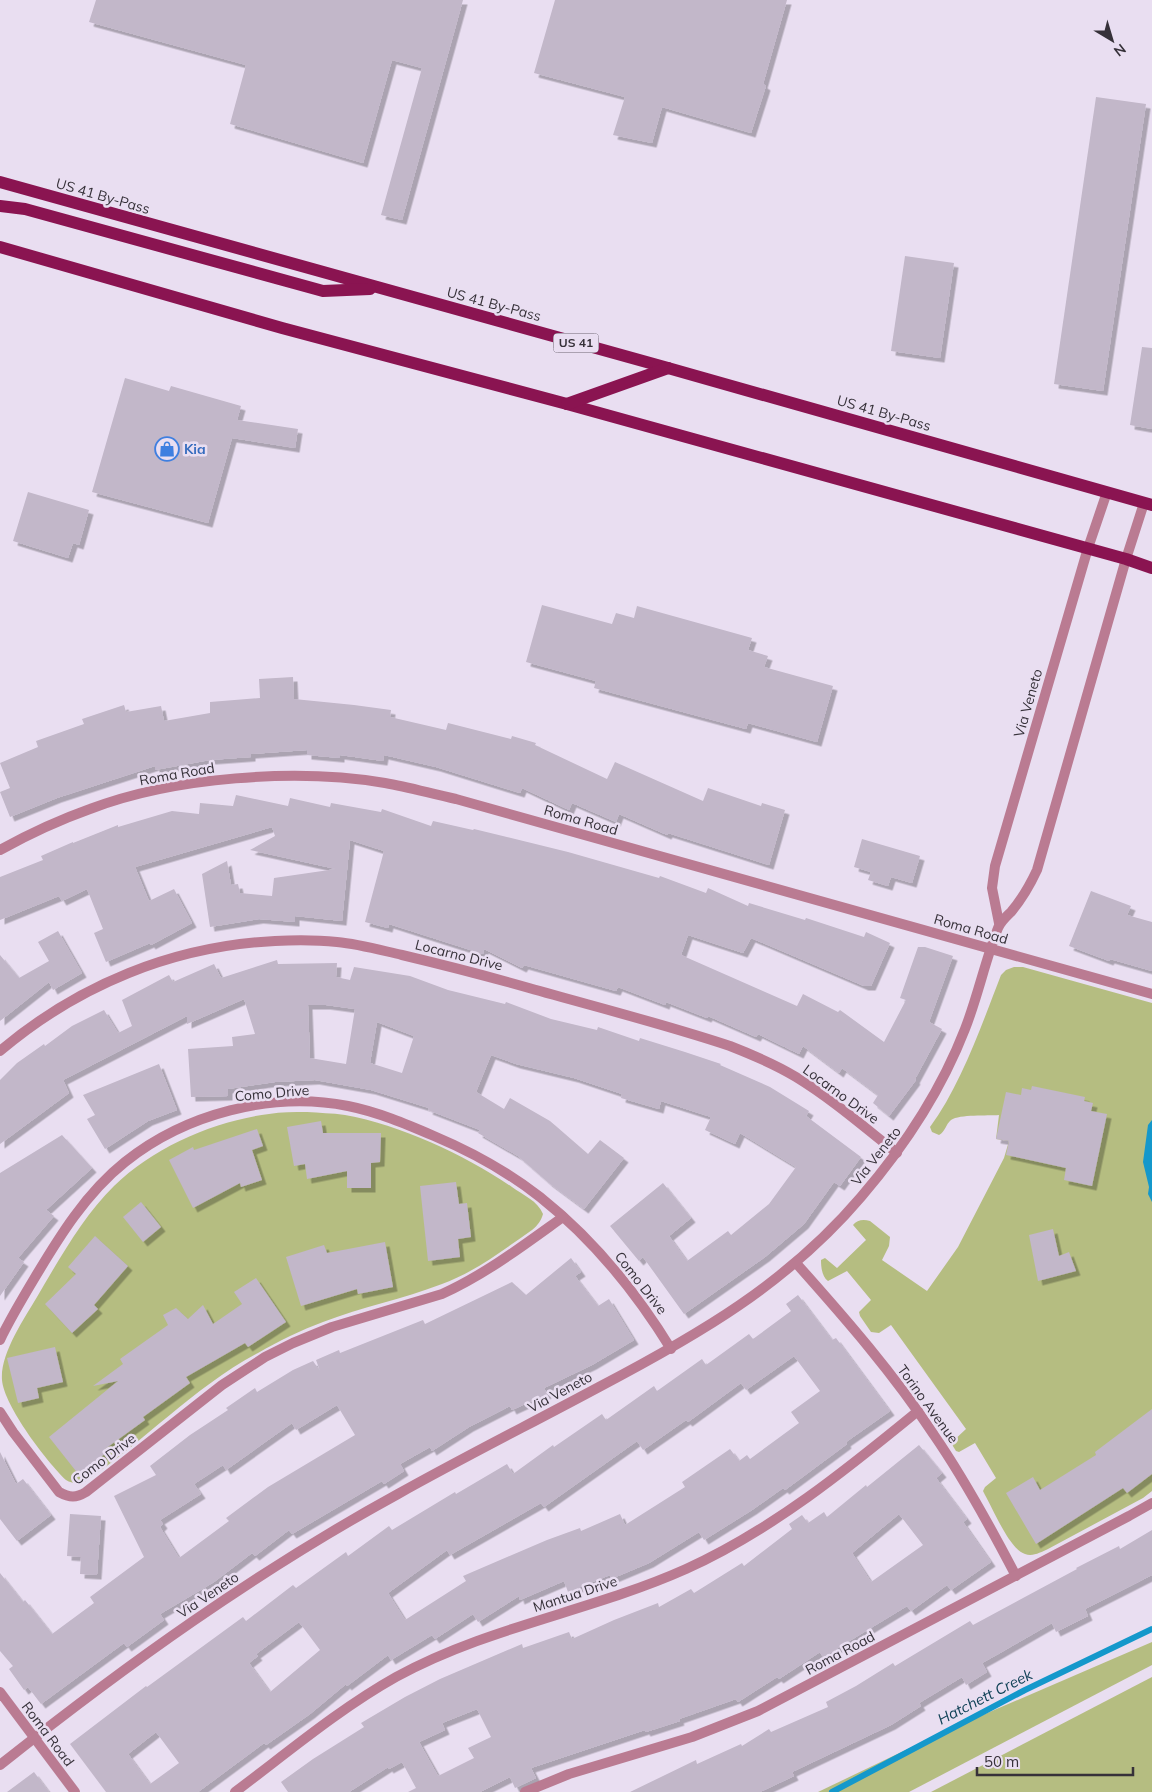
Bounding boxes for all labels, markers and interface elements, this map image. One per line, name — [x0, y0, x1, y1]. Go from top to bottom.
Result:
north arrow — [1087, 15, 1137, 65]
text: N — [1110, 40, 1130, 61]
street label: US 41 By-Pass — [54, 174, 152, 218]
street label: US 41 By-Pass — [445, 283, 543, 325]
road number: US 41 — [554, 333, 598, 352]
street label: US 41 By-Pass — [835, 391, 933, 435]
shop icon: Kia — [154, 436, 180, 462]
place label: Kia — [184, 440, 206, 458]
street label: Via Veneto — [1010, 667, 1046, 739]
street label: Roma Road — [138, 759, 216, 789]
street label: Roma Road — [542, 801, 620, 839]
street label: Roma Road — [932, 910, 1010, 948]
street label: Locarno Drive — [413, 935, 505, 975]
street label: Locarno Drive — [799, 1060, 883, 1128]
street label: Como Drive — [234, 1081, 310, 1105]
street label: Via Veneto — [847, 1123, 905, 1189]
street label: Como Drive — [611, 1248, 671, 1318]
street label: Torino Avenue — [894, 1361, 962, 1447]
street label: Via Veneto — [525, 1368, 595, 1416]
street label: Como Drive — [69, 1429, 139, 1489]
street label: Via Veneto — [174, 1568, 242, 1622]
street label: Mantua Drive — [531, 1572, 619, 1616]
street label: Roma Road — [802, 1627, 878, 1679]
water label: Hatchett Creek — [934, 1664, 1037, 1729]
street label: Roma Road — [18, 1698, 78, 1770]
scale bar — [977, 1744, 1133, 1776]
text: 50 m — [984, 1752, 1019, 1771]

